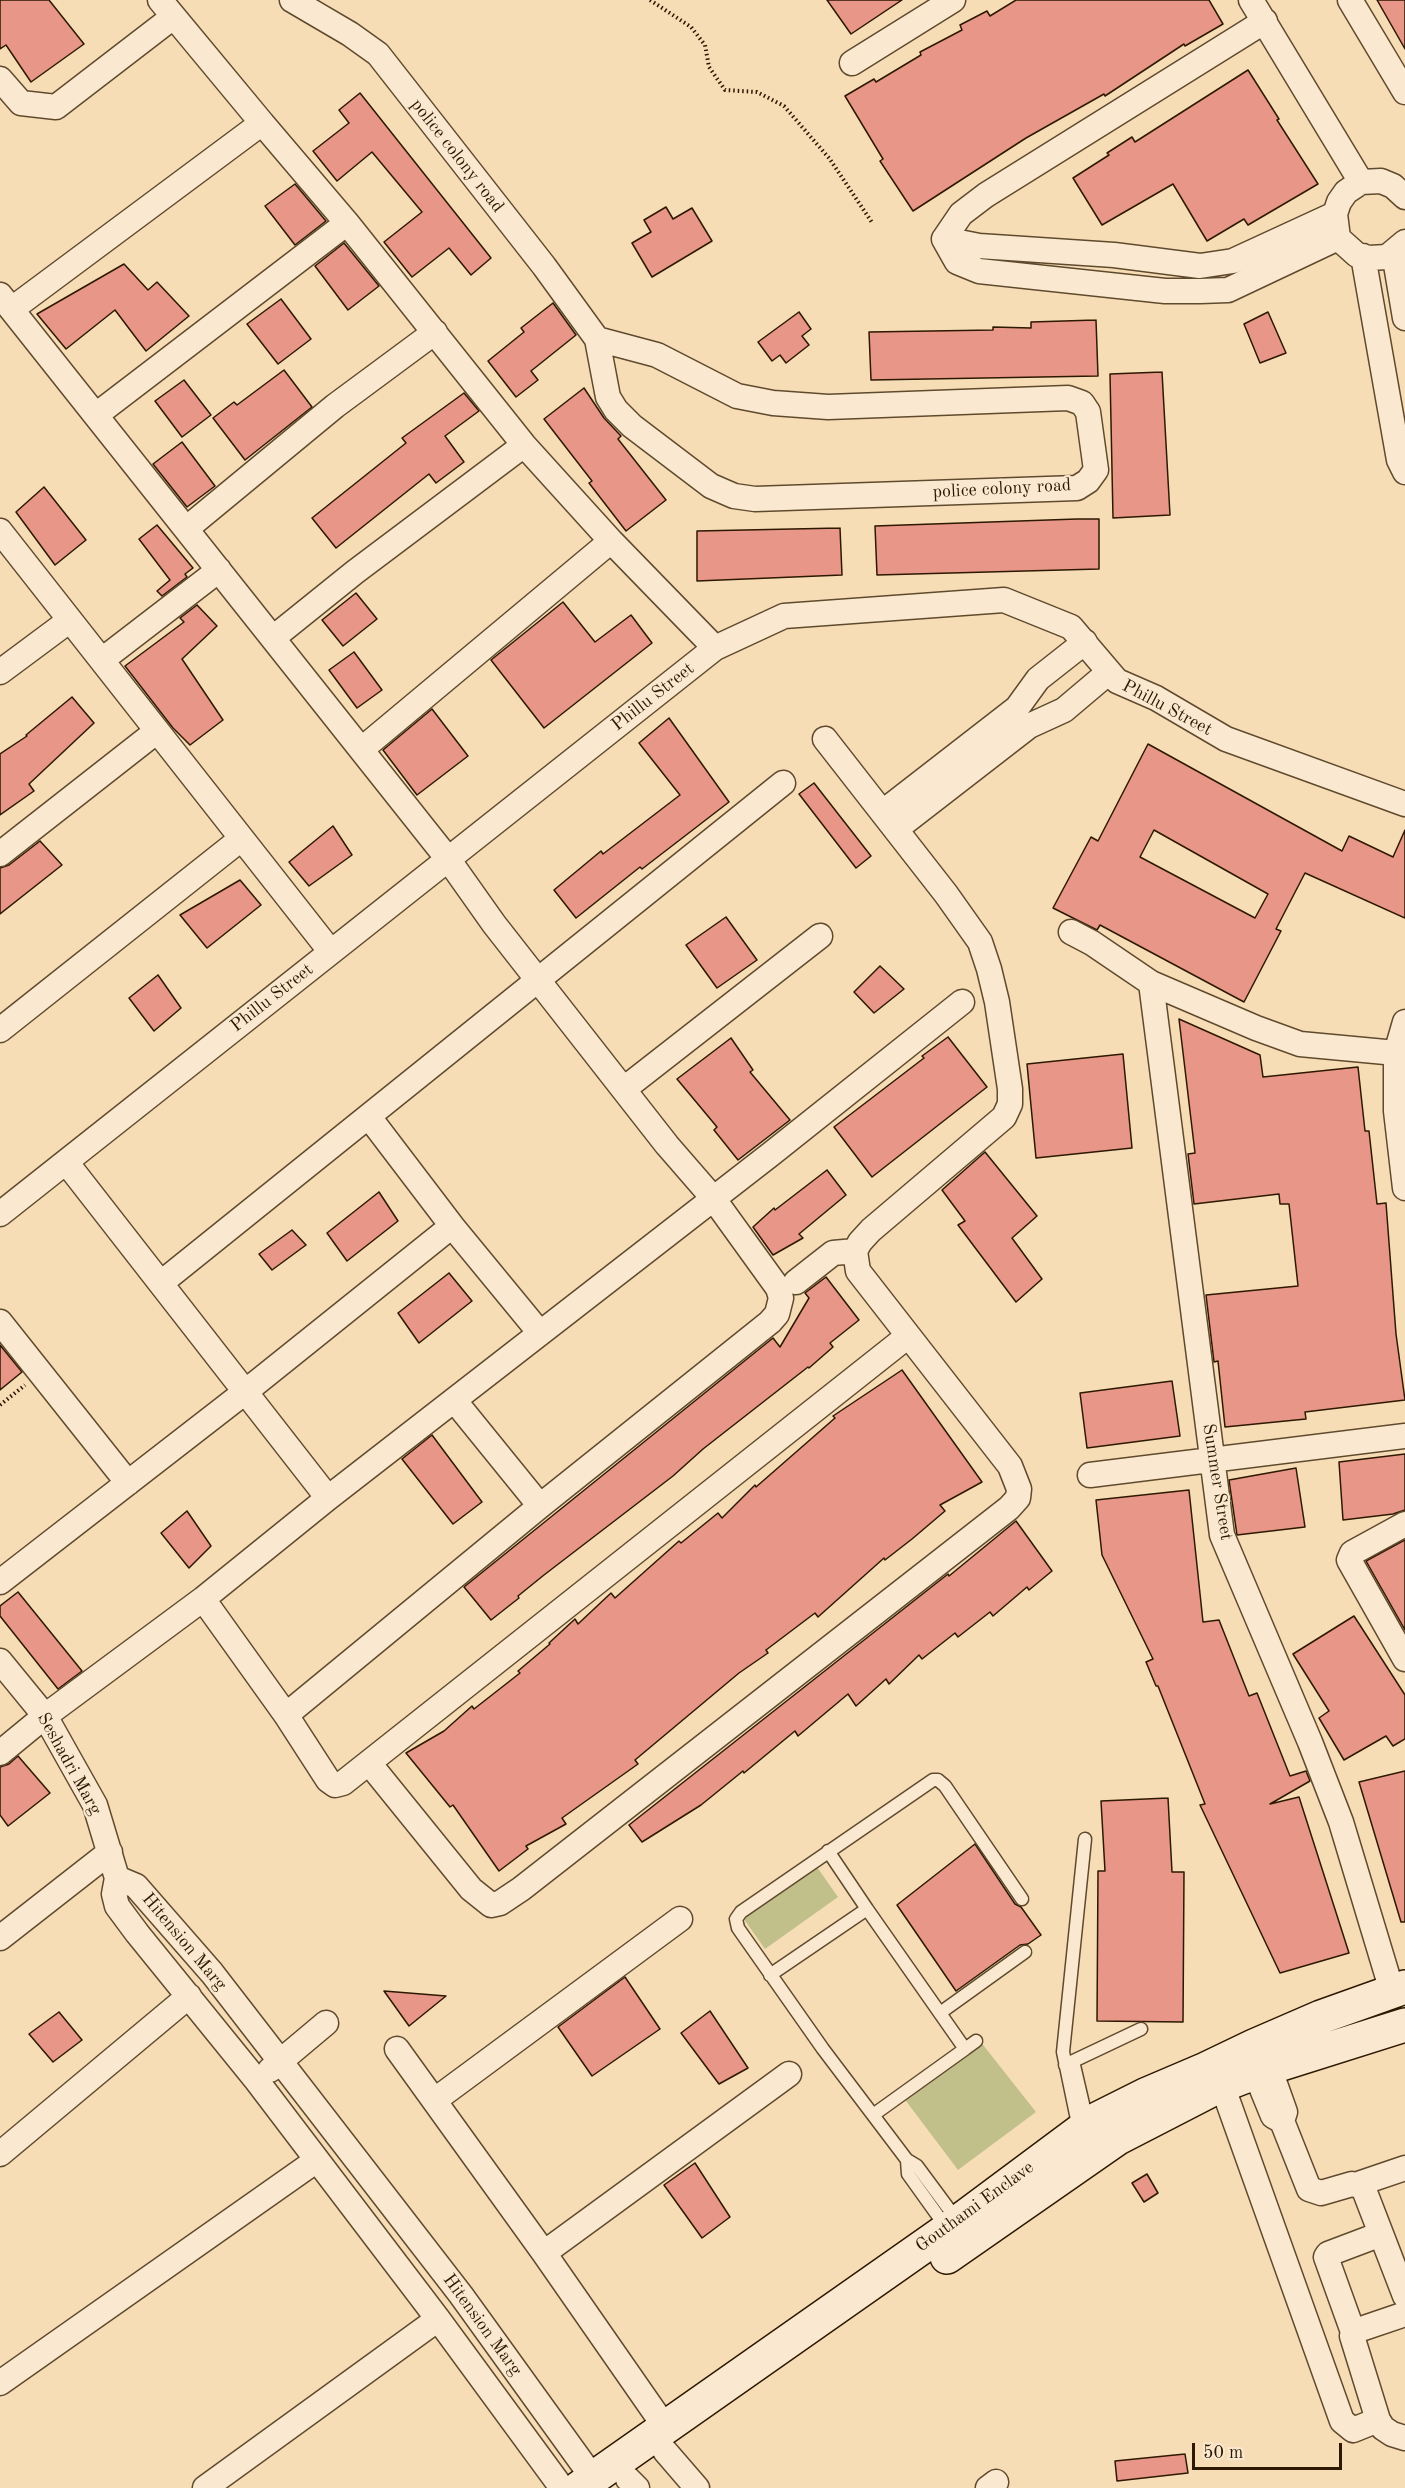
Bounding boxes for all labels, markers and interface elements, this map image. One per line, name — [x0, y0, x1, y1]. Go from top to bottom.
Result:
street label: police colony road — [406, 95, 508, 217]
street label: police colony road — [932, 475, 1072, 503]
street label: Phillu Street — [607, 658, 699, 736]
street label: Phillu Street — [1118, 675, 1216, 741]
street label: Phillu Street — [226, 959, 318, 1037]
street label: Summer Street — [1197, 1422, 1237, 1542]
street label: Seshadri Marg — [32, 1709, 106, 1819]
street label: Hitension Marg — [137, 1889, 231, 1995]
street label: Gouthami Enclave — [912, 2157, 1038, 2257]
street label: Hitension Marg — [438, 2270, 526, 2380]
scale bar — [1195, 2431, 1345, 2469]
text: 50 m — [1203, 2444, 1243, 2462]

